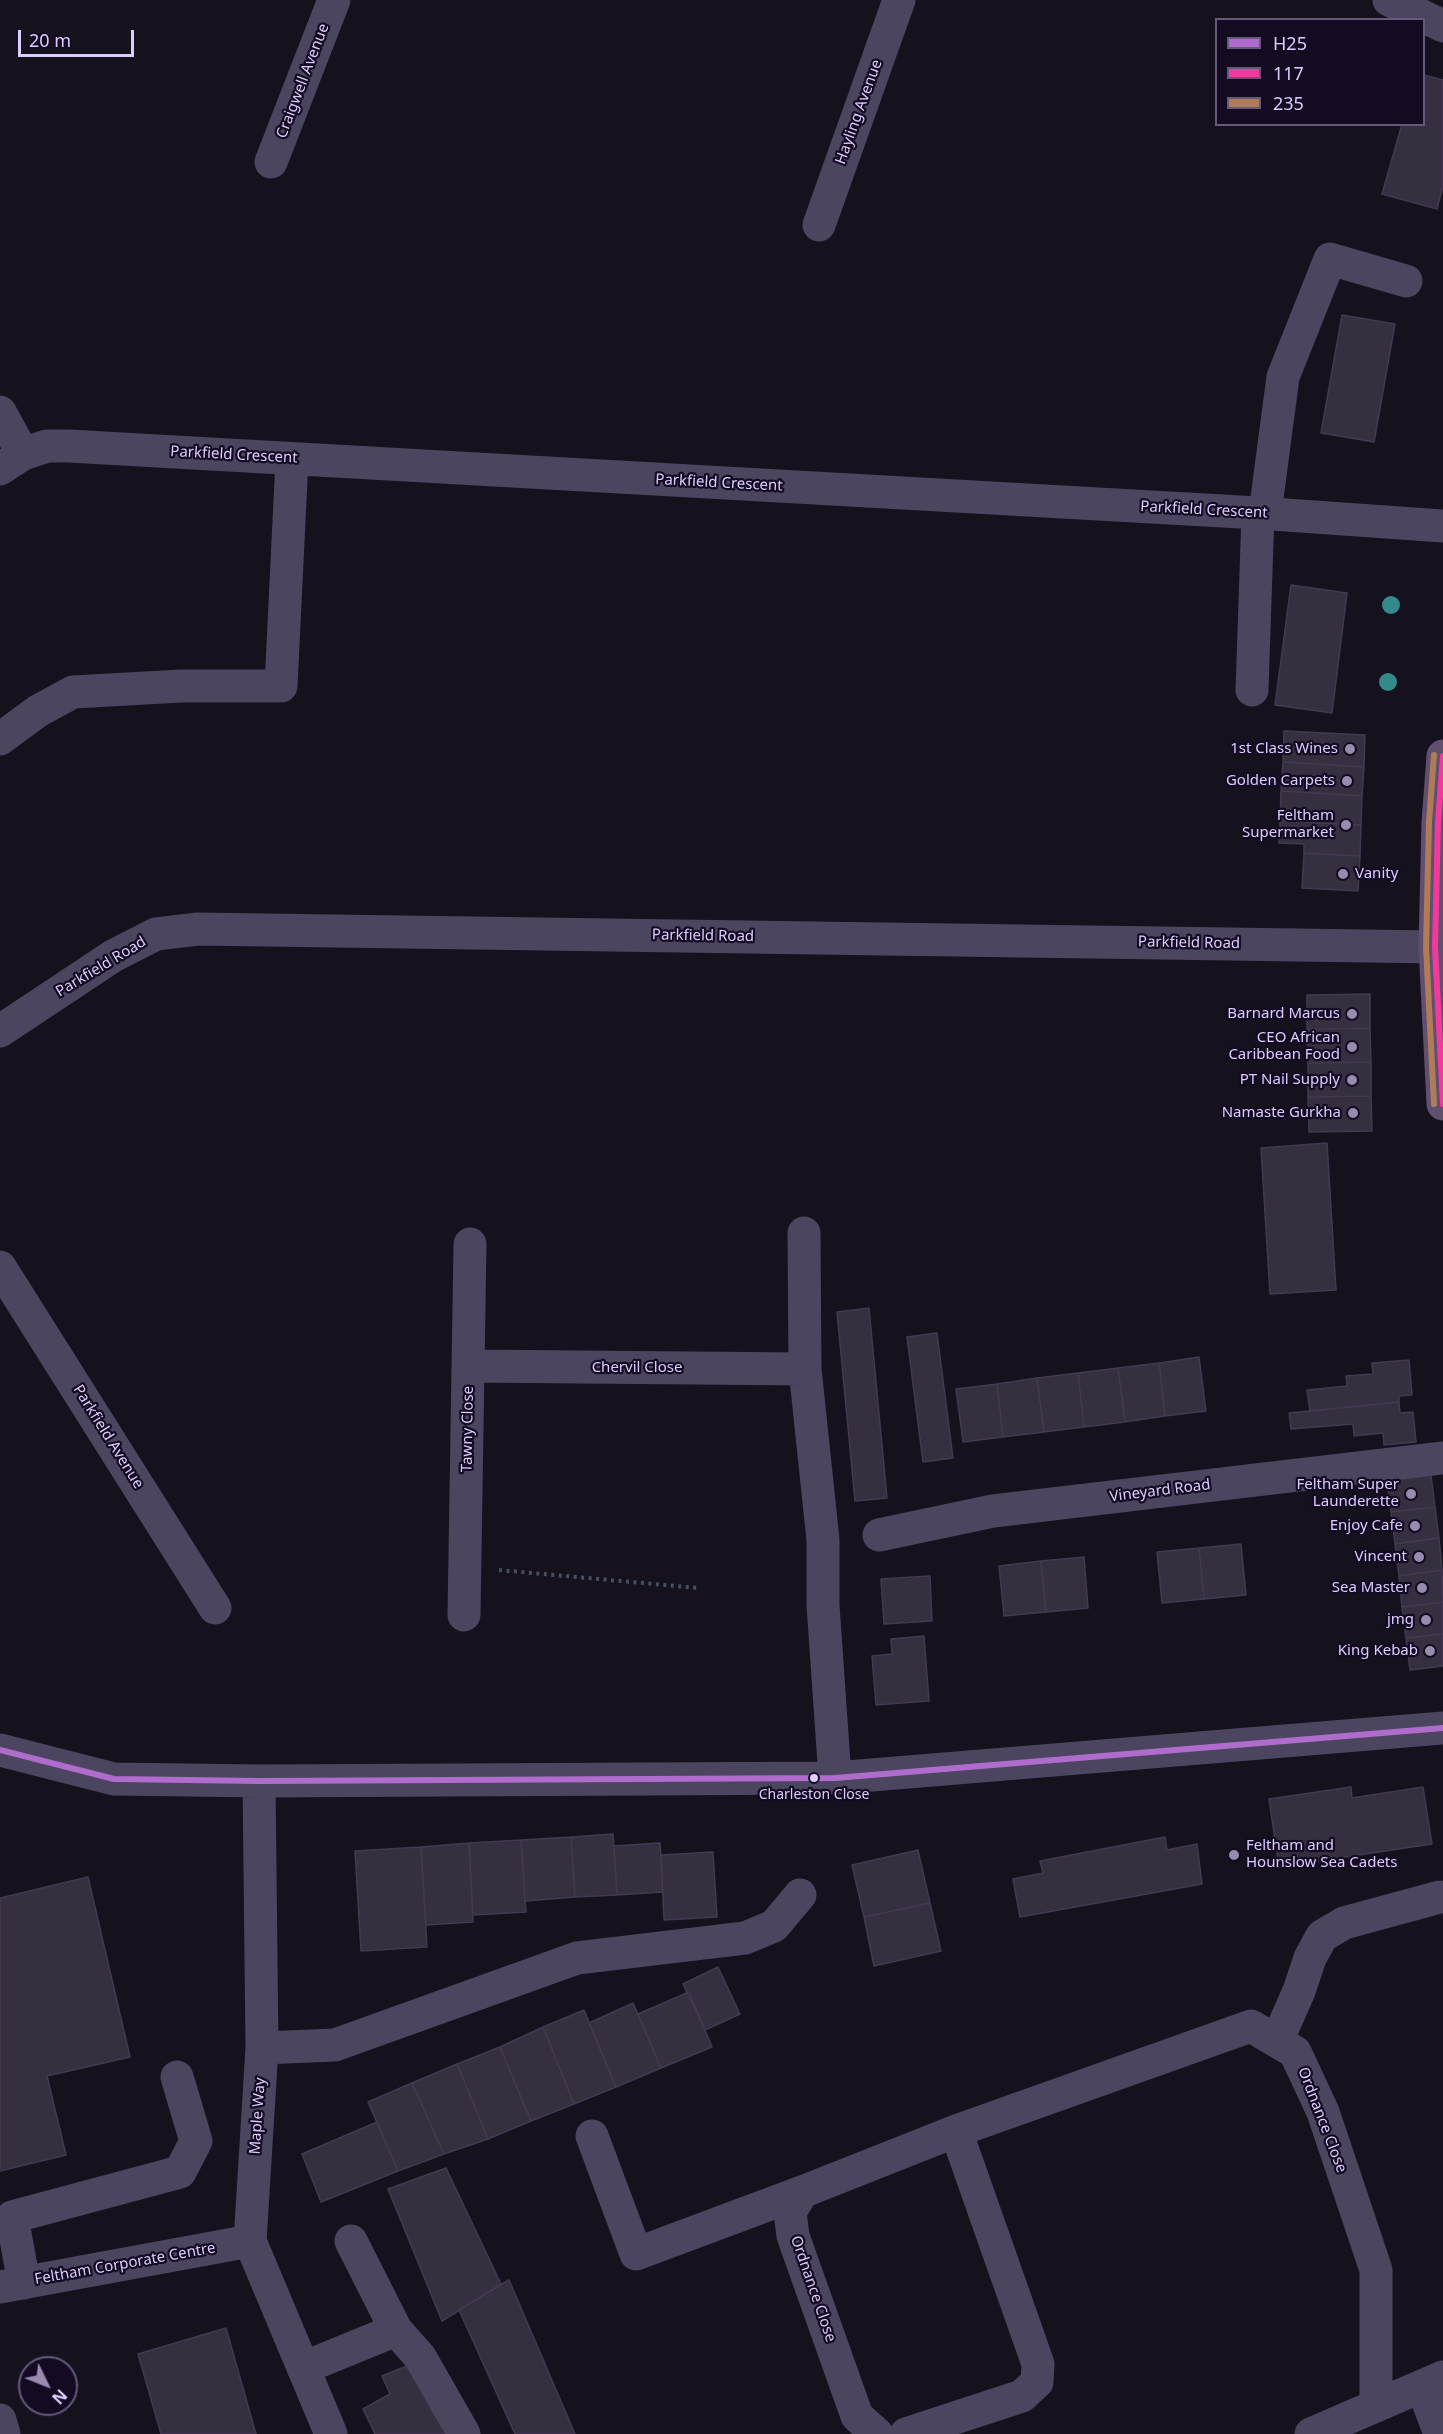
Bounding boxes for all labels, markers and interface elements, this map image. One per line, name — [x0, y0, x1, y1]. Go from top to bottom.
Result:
scale bar — [21, 18, 136, 56]
legend — [1215, 18, 1425, 126]
street label: Craigwell Avenue — [273, 21, 333, 141]
text: 20 m — [29, 28, 71, 52]
text: H25 — [1273, 31, 1307, 55]
street label: Hayling Avenue — [832, 57, 886, 167]
text: 117 — [1273, 61, 1304, 85]
text: 235 — [1273, 91, 1304, 115]
street label: Parkfield Crescent — [170, 443, 298, 467]
street label: Parkfield Crescent — [655, 471, 783, 495]
street label: Parkfield Crescent — [1140, 498, 1268, 522]
place label: 1st Class Wines — [1230, 740, 1338, 758]
marker: 1st Class Wines — [1343, 742, 1357, 756]
place label: Golden Carpets — [1226, 772, 1335, 790]
marker: Golden Carpets — [1340, 774, 1354, 788]
place label: Feltham Supermarket — [1242, 807, 1334, 842]
marker: Feltham Supermarket — [1339, 818, 1353, 832]
place label: Vanity — [1355, 865, 1398, 883]
marker: Vanity — [1336, 867, 1350, 881]
street label: Parkfield Road — [652, 926, 754, 946]
street label: Parkfield Road — [53, 933, 149, 1001]
street label: Parkfield Road — [1138, 933, 1240, 953]
place label: Barnard Marcus — [1227, 1005, 1340, 1023]
marker: Barnard Marcus — [1345, 1007, 1359, 1021]
place label: CEO African Caribbean Food — [1228, 1029, 1340, 1064]
marker: CEO African Caribbean Food — [1345, 1040, 1359, 1054]
place label: PT Nail Supply — [1240, 1071, 1340, 1089]
marker: PT Nail Supply — [1345, 1073, 1359, 1087]
place label: Namaste Gurkha — [1222, 1104, 1341, 1122]
marker: Namaste Gurkha — [1346, 1106, 1360, 1120]
street label: Chervil Close — [592, 1359, 682, 1377]
street label: Parkfield Avenue — [69, 1382, 147, 1492]
street label: Tawny Close — [458, 1386, 478, 1472]
street label: Vineyard Road — [1109, 1476, 1211, 1506]
place label: Feltham Super Launderette — [1296, 1476, 1399, 1511]
marker: Feltham Super Launderette — [1404, 1487, 1418, 1501]
place label: Enjoy Cafe — [1330, 1517, 1403, 1535]
marker: Enjoy Cafe — [1408, 1519, 1422, 1533]
place label: Vincent — [1355, 1548, 1407, 1566]
marker: Vincent — [1412, 1550, 1426, 1564]
place label: Sea Master — [1332, 1579, 1410, 1597]
marker: Sea Master — [1415, 1581, 1429, 1595]
place label: jmg — [1387, 1611, 1414, 1629]
marker: jmg — [1419, 1613, 1433, 1627]
place label: King Kebab — [1338, 1642, 1418, 1660]
marker: King Kebab — [1423, 1644, 1437, 1658]
marker: Charleston Close — [808, 1772, 820, 1784]
place label: Charleston Close — [759, 1787, 869, 1803]
place label: Feltham and Hounslow Sea Cadets — [1246, 1837, 1397, 1872]
marker: Feltham and Hounslow Sea Cadets — [1227, 1848, 1241, 1862]
street label: Ordnance Close — [1294, 2065, 1350, 2175]
street label: Maple Way — [246, 2077, 270, 2155]
street label: Ordnance Close — [786, 2233, 840, 2345]
street label: Feltham Corporate Centre — [33, 2239, 217, 2289]
north arrow — [18, 2356, 78, 2416]
text: N — [47, 2385, 72, 2409]

